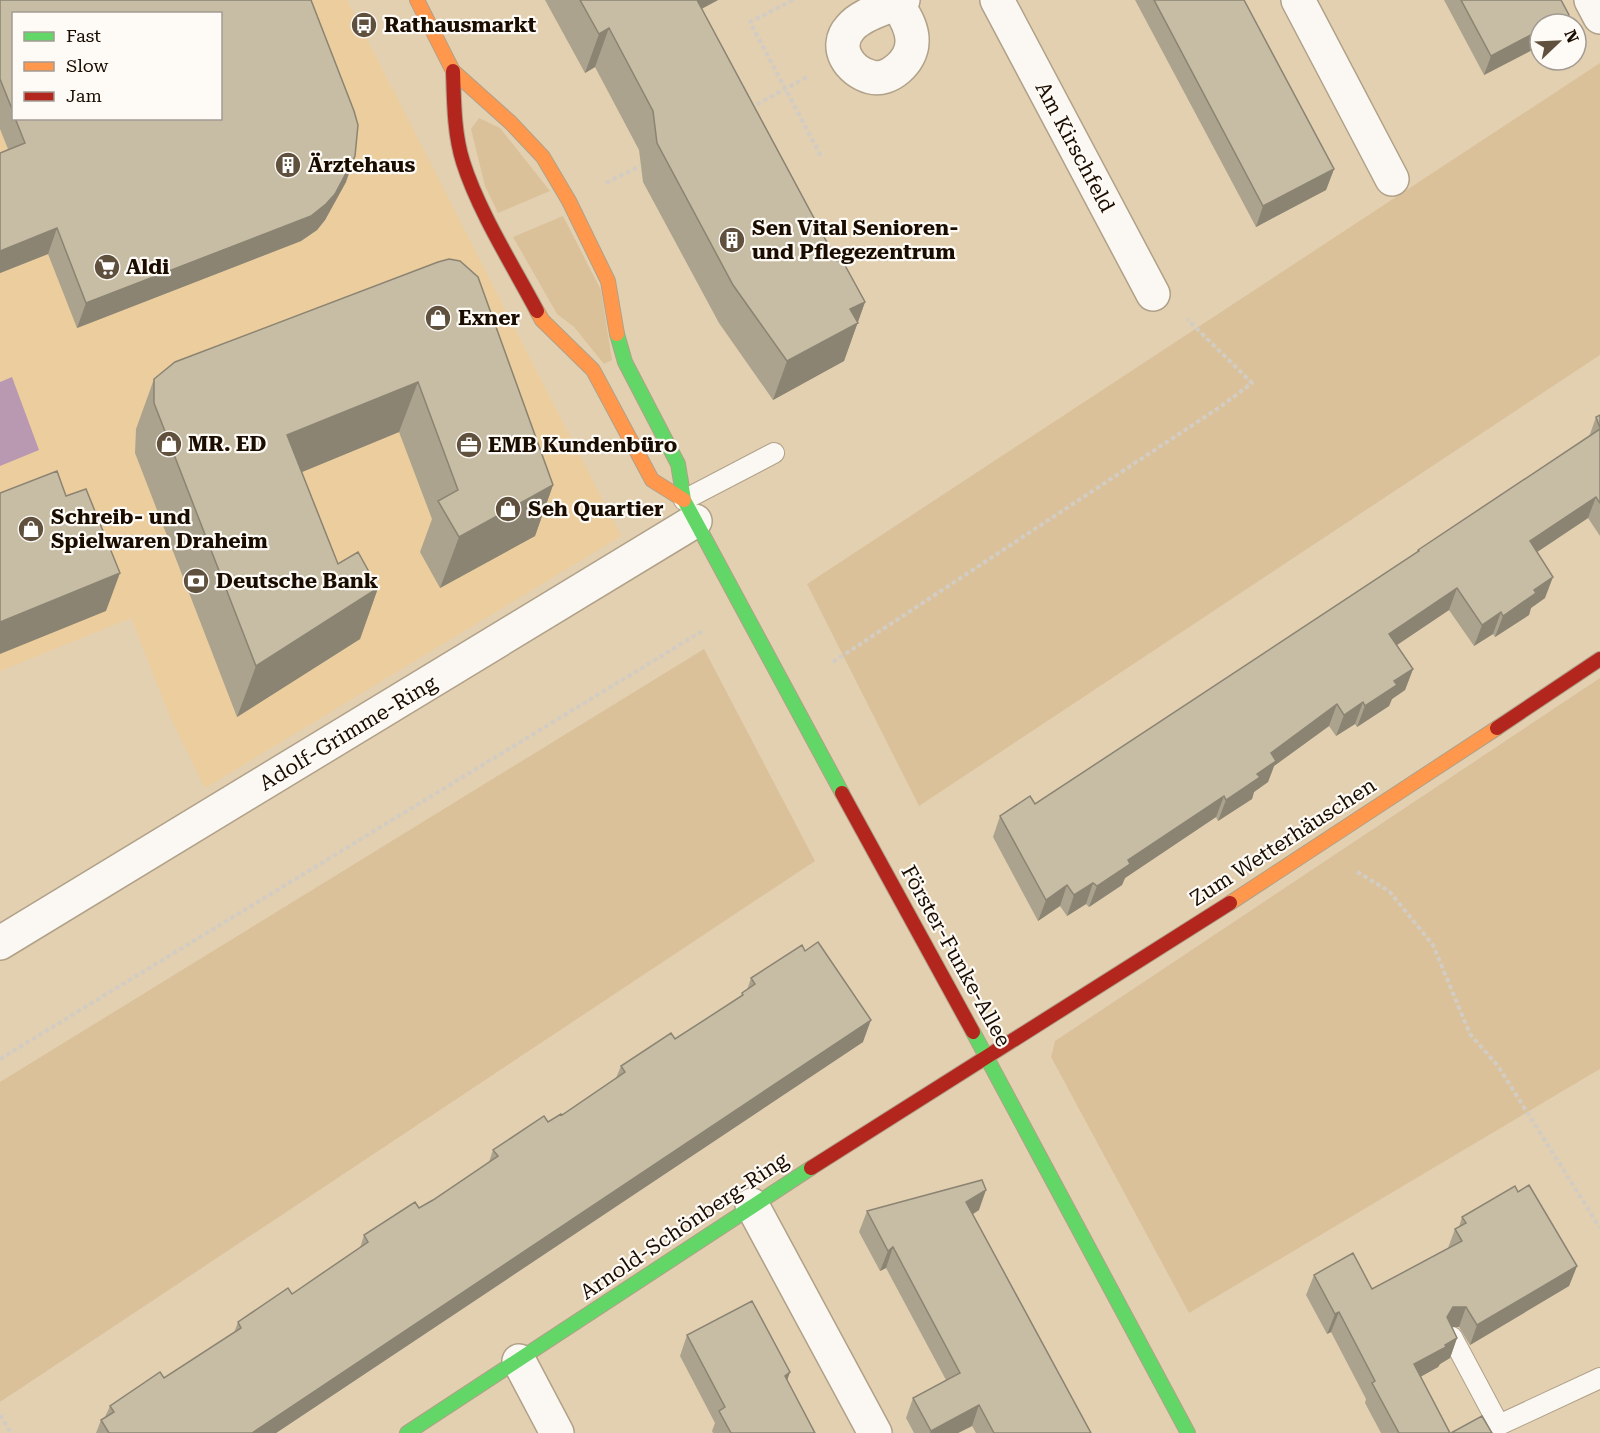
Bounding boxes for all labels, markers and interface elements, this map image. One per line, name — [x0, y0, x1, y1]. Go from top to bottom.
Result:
bus stop icon: Rathausmarkt — [349, 10, 379, 40]
legend — [12, 12, 222, 120]
north arrow — [1528, 12, 1588, 72]
place label: Rathausmarkt — [384, 13, 537, 37]
text: Fast — [66, 25, 101, 46]
text: N — [1560, 27, 1583, 46]
text: Slow — [66, 55, 108, 76]
street label: Am Kirschfeld — [1031, 78, 1120, 217]
text: Jam — [66, 85, 102, 106]
building icon: Ärztehaus — [273, 150, 303, 180]
place label: Ärztehaus — [308, 152, 416, 177]
place label: Sen Vital Senioren- und Pflegezentrum — [752, 216, 959, 264]
building icon: Sen Vital Senioren- und Pflegezentrum — [717, 225, 747, 255]
supermarket icon: Aldi — [92, 252, 122, 282]
place label: Aldi — [126, 255, 169, 279]
shop icon: Exner — [423, 303, 453, 333]
place label: Exner — [458, 306, 521, 330]
shop icon: MR. ED — [154, 429, 184, 459]
office icon: EMB Kundenbüro — [454, 430, 484, 460]
place label: MR. ED — [188, 432, 266, 456]
place label: EMB Kundenbüro — [488, 433, 677, 457]
shop icon: Seh Quartier — [493, 494, 523, 524]
place label: Seh Quartier — [528, 497, 664, 521]
place label: Schreib- und Spielwaren Draheim — [51, 505, 268, 553]
shop icon: Schreib- und Spielwaren Draheim — [16, 514, 46, 544]
bank icon: Deutsche Bank — [181, 566, 211, 596]
place label: Deutsche Bank — [216, 569, 379, 593]
street label: Adolf-Grimme-Ring — [255, 671, 441, 795]
street label: Zum Wetterhäuschen — [1186, 773, 1381, 911]
street label: Förster-Funke-Allee — [896, 861, 1016, 1051]
street label: Arnold-Schönberg-Ring — [576, 1147, 792, 1304]

